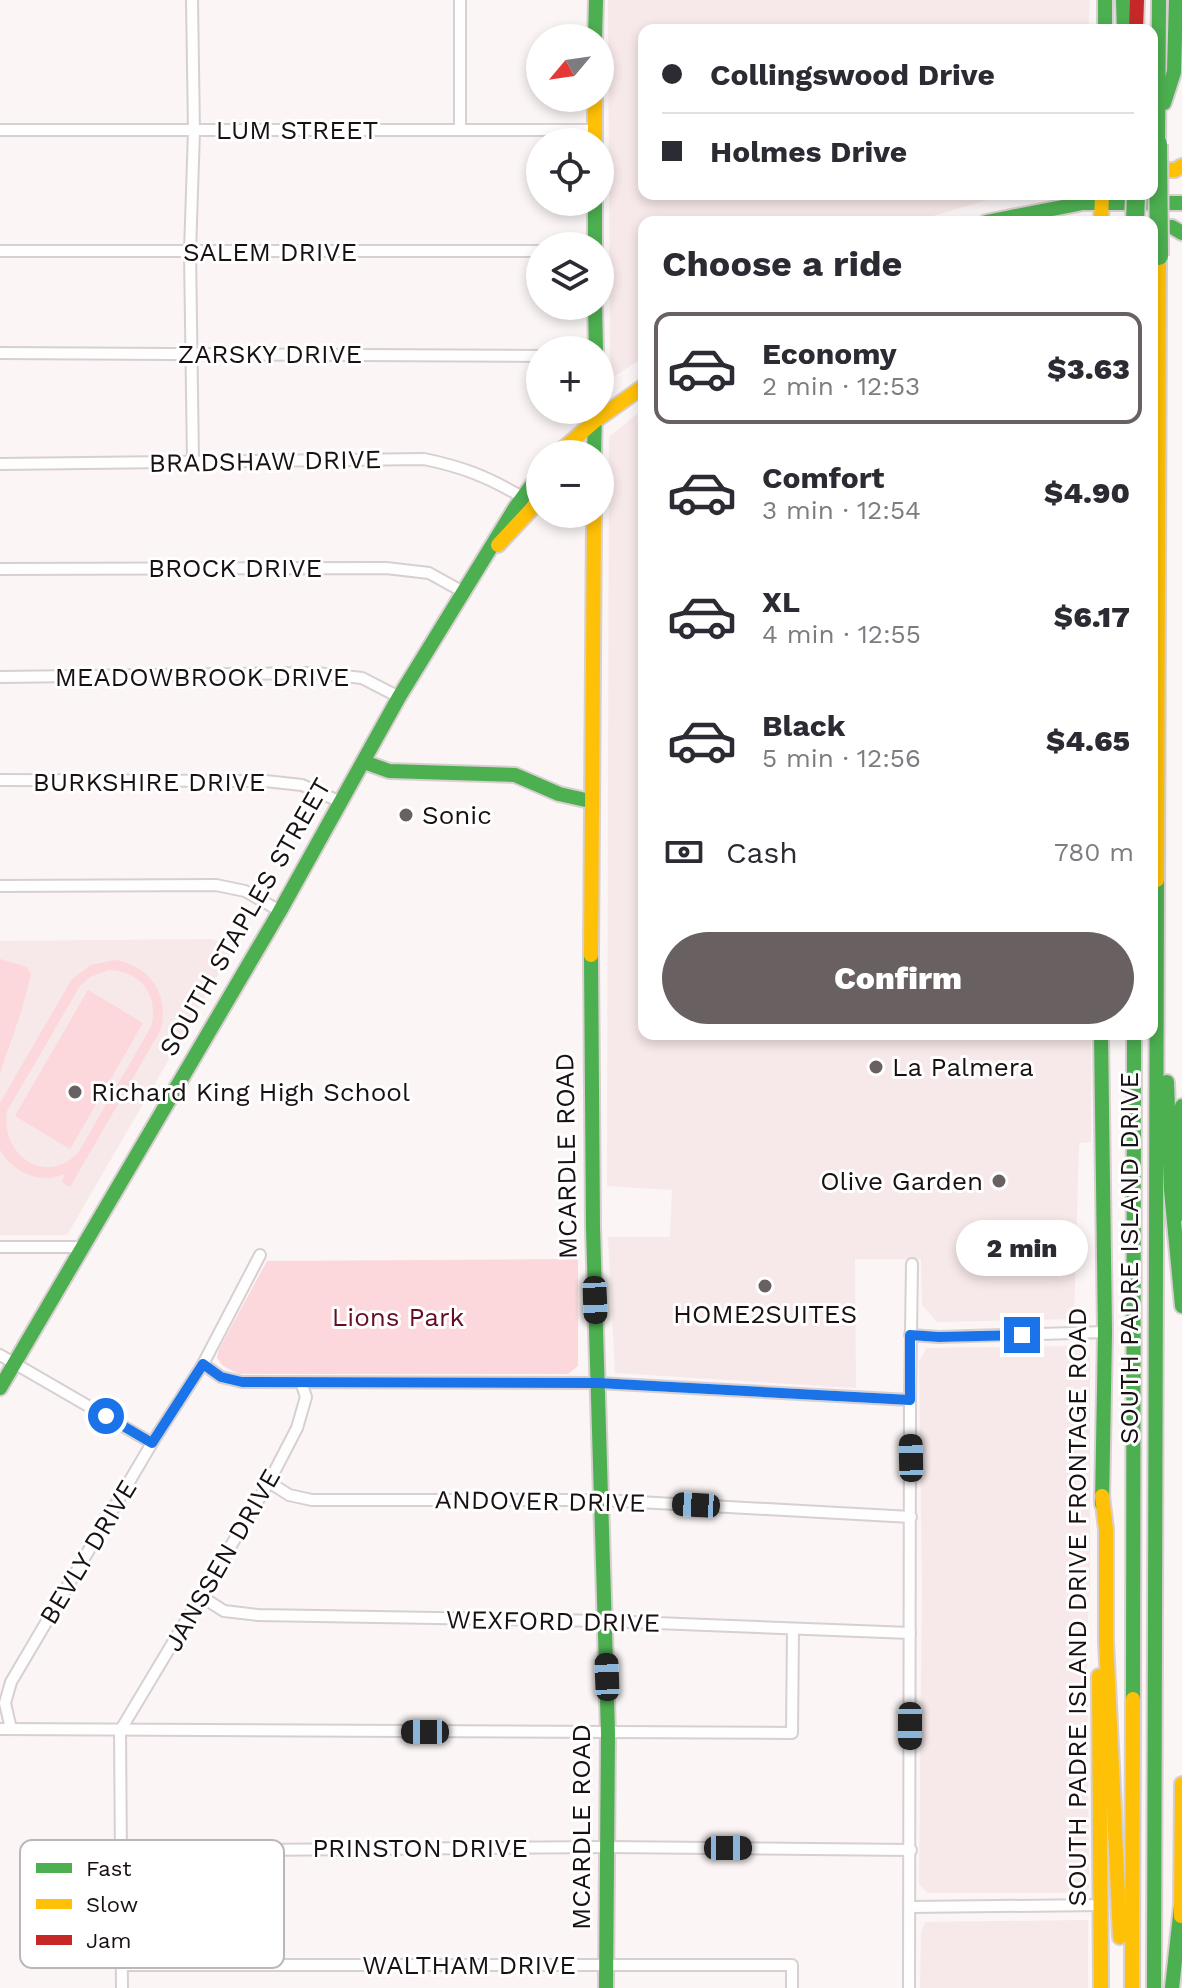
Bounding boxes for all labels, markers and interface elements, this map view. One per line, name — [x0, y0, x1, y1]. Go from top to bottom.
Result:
north arrow — [526, 24, 614, 112]
map controls — [526, 24, 614, 528]
text: Collingswood Drive — [710, 57, 995, 92]
street label: LUM STREET — [216, 115, 378, 145]
button: locate — [526, 128, 614, 216]
text: Holmes Drive — [710, 134, 907, 169]
button: layers — [526, 232, 614, 320]
street label: SALEM DRIVE — [183, 237, 357, 267]
text: Choose a ride — [662, 243, 902, 285]
icon: car — [666, 332, 738, 404]
button: + — [526, 336, 614, 424]
text: Economy — [762, 336, 897, 371]
street label: ZARSKY DRIVE — [178, 339, 362, 369]
text: $3.63 — [1047, 351, 1130, 386]
text: 2 min · 12:53 — [762, 371, 920, 401]
button: − — [526, 440, 614, 528]
street label: BRADSHAW DRIVE — [149, 444, 381, 478]
icon: car — [666, 456, 738, 528]
text: Comfort — [762, 460, 884, 495]
text: $4.90 — [1044, 475, 1130, 510]
text: 3 min · 12:54 — [762, 495, 921, 525]
street label: BROCK DRIVE — [148, 553, 322, 583]
icon: car — [666, 580, 738, 652]
text: XL — [762, 584, 800, 619]
text: $6.17 — [1054, 599, 1130, 634]
text: 4 min · 12:55 — [762, 619, 921, 649]
street label: MEADOWBROOK DRIVE — [55, 662, 349, 692]
icon: car — [666, 704, 738, 776]
text: Black — [762, 708, 846, 743]
text: $4.65 — [1046, 723, 1130, 758]
text: 5 min · 12:56 — [762, 743, 921, 773]
street label: BURKSHIRE DRIVE — [33, 767, 265, 797]
street label: SOUTH STAPLES STREET — [153, 773, 337, 1061]
place label: Sonic — [422, 800, 492, 830]
marker: Sonic — [397, 806, 415, 824]
icon: cash — [662, 830, 706, 874]
text: Cash — [726, 835, 798, 870]
text: 780 m — [1054, 837, 1134, 867]
button: Confirm — [662, 932, 1134, 1024]
place label: La Palmera — [892, 1052, 1034, 1082]
street label: MCARDLE ROAD — [549, 1053, 583, 1259]
marker: La Palmera — [867, 1058, 885, 1076]
street label: SOUTH PADRE ISLAND DRIVE — [1114, 1072, 1144, 1444]
place label: Richard King High School — [91, 1077, 410, 1107]
marker: Richard King High School — [66, 1083, 84, 1101]
place label: Olive Garden — [820, 1166, 983, 1196]
marker: Olive Garden — [990, 1172, 1008, 1190]
callout: 2 min — [956, 1219, 1088, 1275]
text: 2 min — [987, 1233, 1057, 1263]
car — [582, 1276, 608, 1324]
marker: HOME2SUITES — [756, 1277, 774, 1295]
place label: HOME2SUITES — [673, 1299, 857, 1329]
park label: Lions Park — [332, 1302, 465, 1332]
street label: SOUTH PADRE ISLAND DRIVE FRONTAGE ROAD — [1062, 1308, 1092, 1906]
route end — [1004, 1317, 1040, 1353]
route start — [88, 1398, 124, 1434]
car — [899, 1434, 923, 1482]
street label: JANSSEN DRIVE — [158, 1464, 286, 1656]
street label: BEVLY DRIVE — [33, 1475, 143, 1629]
street label: ANDOVER DRIVE — [434, 1484, 646, 1518]
car — [671, 1492, 721, 1518]
street label: WEXFORD DRIVE — [446, 1604, 660, 1638]
car — [594, 1653, 620, 1701]
car — [898, 1702, 922, 1750]
car — [401, 1720, 449, 1744]
street label: MCARDLE ROAD — [566, 1724, 596, 1930]
street label: PRINSTON DRIVE — [312, 1833, 528, 1863]
car — [704, 1836, 752, 1860]
legend — [20, 1840, 284, 1968]
text: Fast — [86, 1856, 132, 1881]
text: Slow — [86, 1892, 138, 1917]
text: Jam — [86, 1928, 131, 1953]
street label: WALTHAM DRIVE — [362, 1950, 576, 1980]

